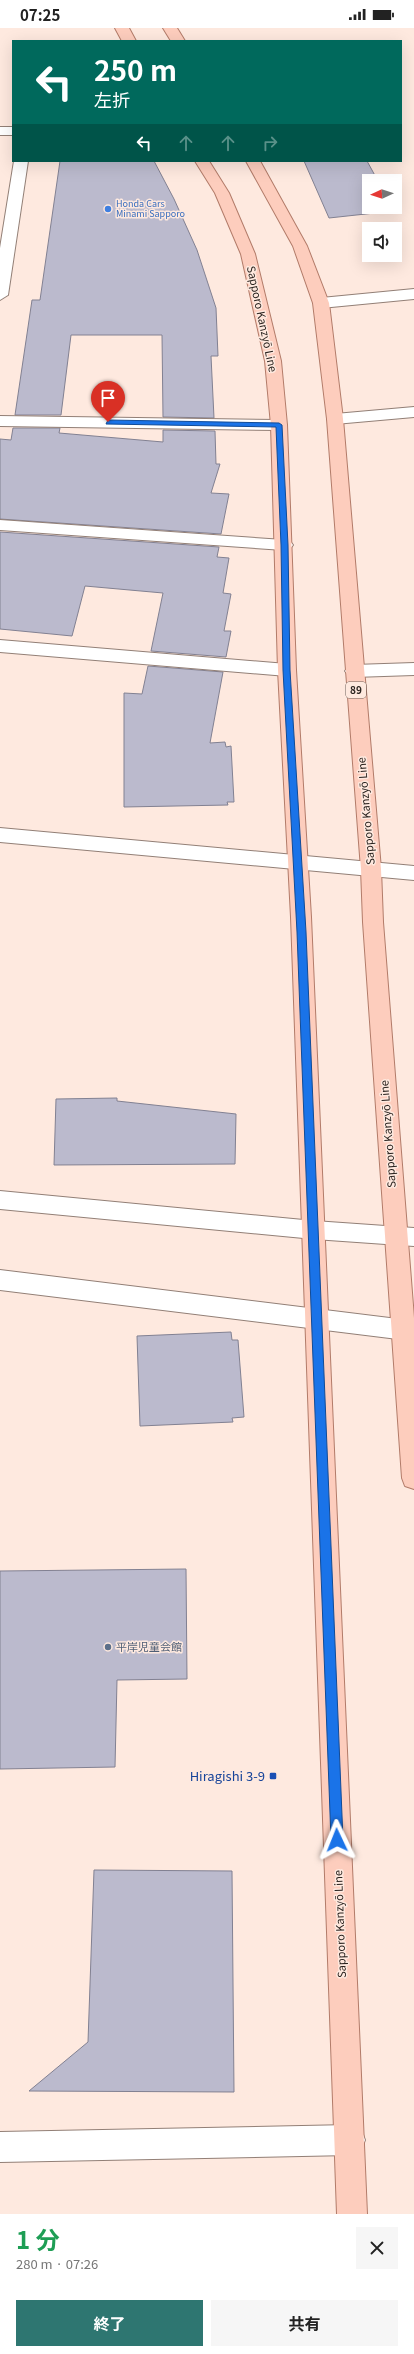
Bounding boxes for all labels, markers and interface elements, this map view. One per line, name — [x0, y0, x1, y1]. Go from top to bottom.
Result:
text: 07:25 — [20, 4, 60, 25]
text: 250 m — [94, 49, 177, 89]
icon: left — [28, 56, 80, 108]
text: 左折 — [94, 86, 130, 112]
icon: left — [133, 132, 155, 154]
icon: ahead — [175, 132, 197, 154]
icon: ahead — [217, 132, 239, 154]
icon: right — [259, 132, 281, 154]
north arrow — [362, 174, 402, 214]
map controls — [362, 174, 402, 262]
place label: Honda Cars Minami Sapporo — [116, 197, 185, 220]
marker: Honda Cars Minami Sapporo — [103, 204, 113, 214]
button: sound — [362, 222, 402, 262]
street label: Sapporo Kanzyō Line — [244, 264, 282, 373]
pin — [91, 381, 125, 422]
icon: arrive — [97, 387, 119, 409]
road number: 89 — [346, 682, 366, 698]
street label: Sapporo Kanzyō Line — [352, 757, 378, 866]
street label: Sapporo Kanzyō Line — [375, 1080, 399, 1189]
place label: 平岸児童会館 — [116, 1638, 182, 1654]
marker: 平岸児童会館 — [103, 1642, 113, 1652]
place label: Hiragishi 3-9 — [190, 1766, 265, 1785]
marker: Hiragishi 3-9 — [268, 1771, 278, 1781]
position arrow — [316, 1819, 358, 1861]
street label: Sapporo Kanzyō Line — [329, 1870, 349, 1978]
text: 1 分 — [16, 2221, 60, 2256]
button: close — [356, 2227, 398, 2269]
text: 280 m · 07:26 — [16, 2254, 98, 2273]
button: 終了 — [16, 2300, 203, 2346]
button: 共有 — [211, 2300, 398, 2346]

